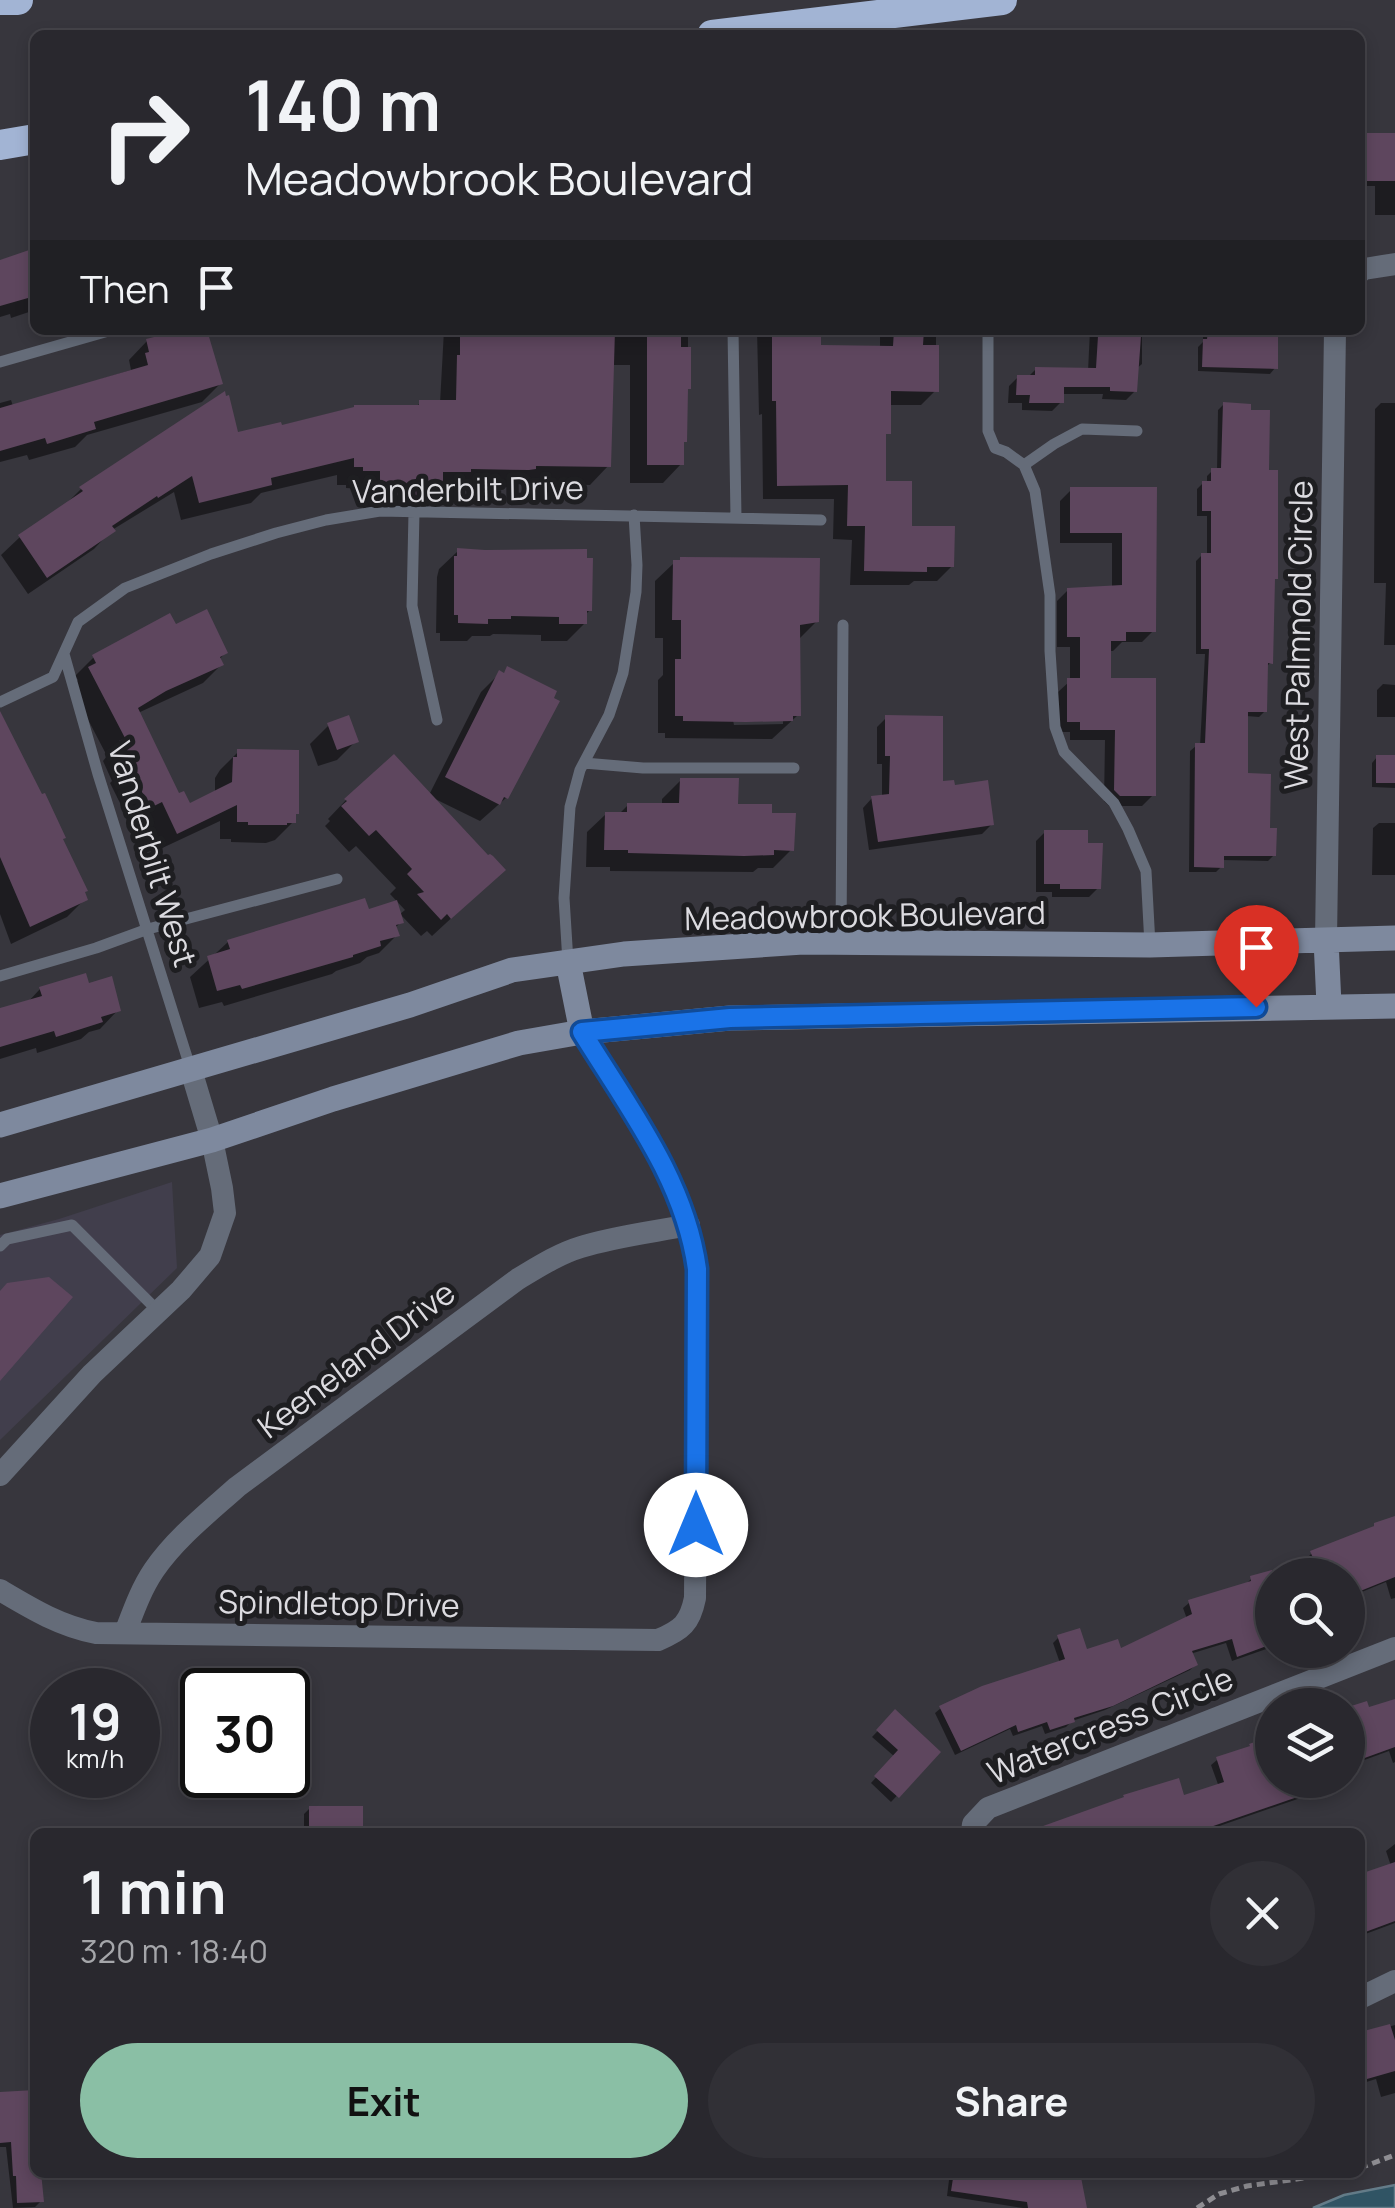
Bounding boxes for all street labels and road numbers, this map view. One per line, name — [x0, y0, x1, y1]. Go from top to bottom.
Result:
street label: Vanderbilt Drive — [352, 465, 584, 513]
street label: West Palmnold Circle — [1273, 480, 1323, 790]
street label: Vanderbilt West — [98, 736, 208, 972]
street label: Meadowbrook Boulevard — [684, 890, 1046, 940]
street label: Keeneland Drive — [248, 1270, 464, 1448]
street label: Spindletop Drive — [218, 1579, 460, 1627]
street label: Watercress Circle — [981, 1656, 1239, 1794]

